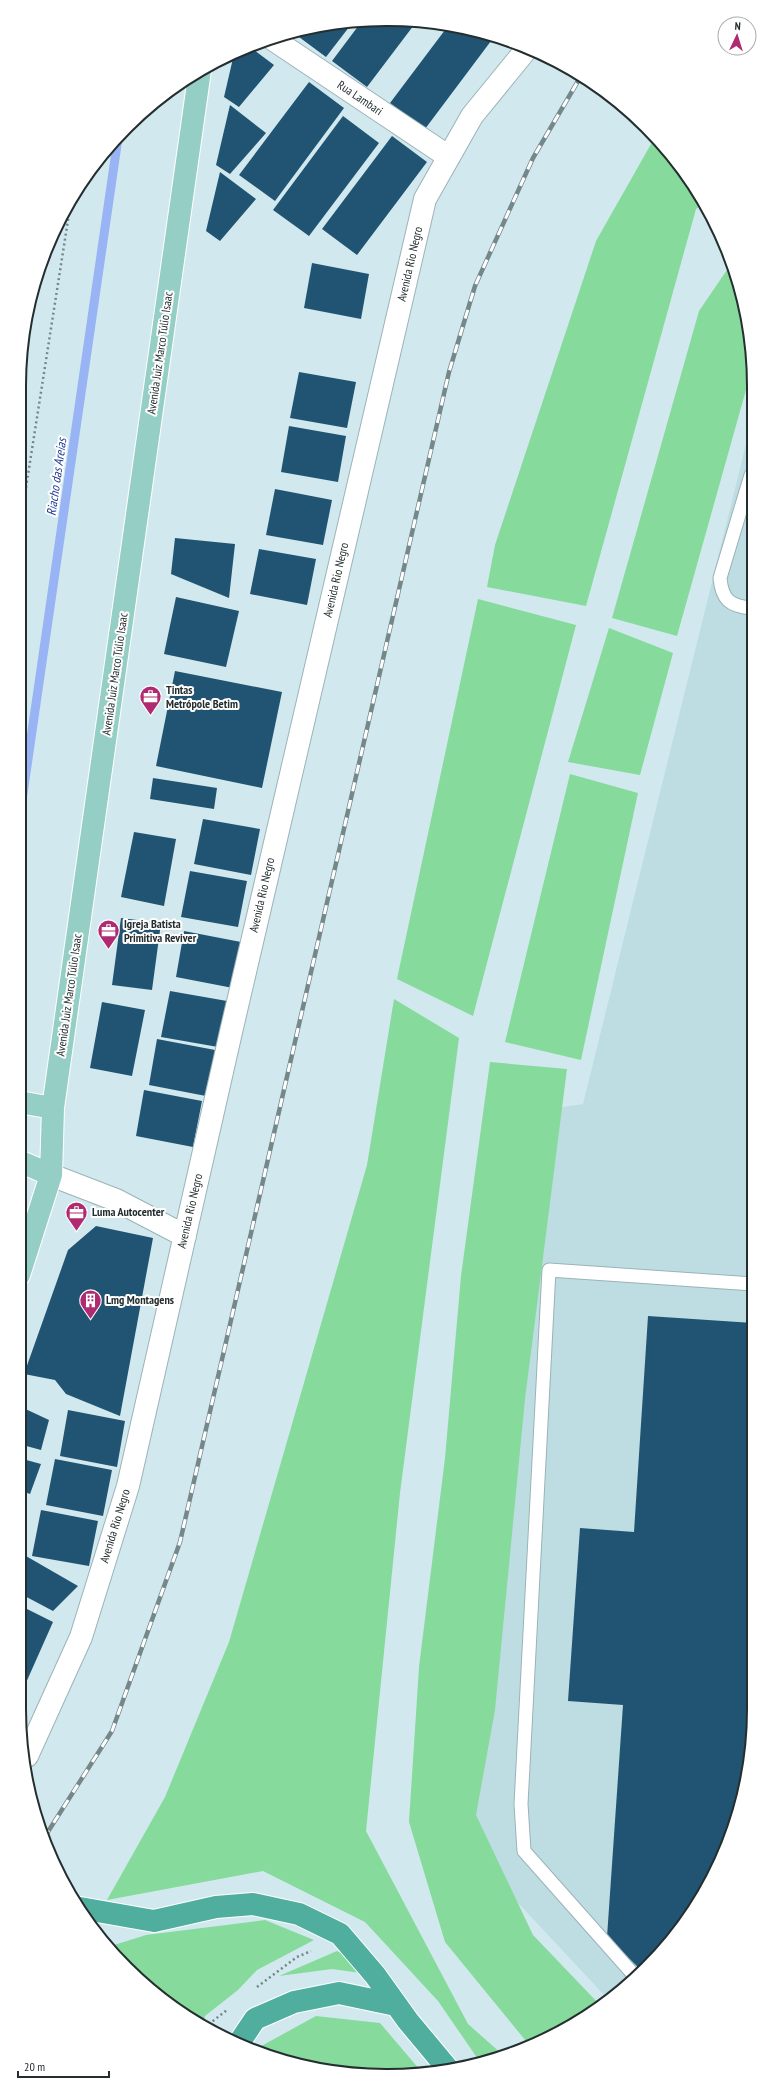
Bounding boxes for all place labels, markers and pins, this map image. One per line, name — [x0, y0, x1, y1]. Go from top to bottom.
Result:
place label: Tintas Metrópole Betim — [166, 682, 238, 711]
office icon: Tintas Metrópole Betim — [137, 684, 163, 717]
place label: Igreja Batista Primitiva Reviver — [124, 916, 197, 945]
office icon: Igreja Batista Primitiva Reviver — [95, 918, 121, 951]
office icon: Luma Autocenter — [63, 1199, 89, 1232]
place label: Luma Autocenter — [92, 1204, 165, 1219]
building icon: Lmg Montagens — [78, 1287, 104, 1320]
place label: Lmg Montagens — [106, 1292, 174, 1307]

